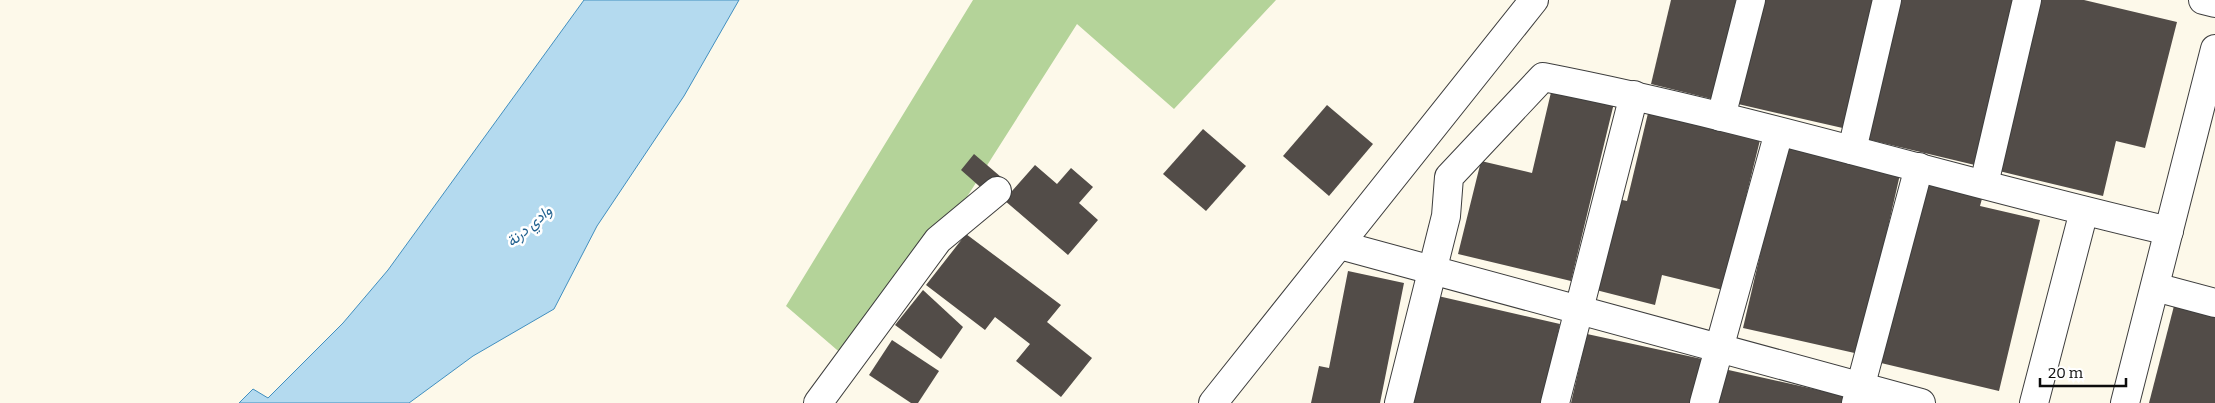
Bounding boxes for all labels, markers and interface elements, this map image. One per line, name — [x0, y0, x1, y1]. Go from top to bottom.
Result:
water label: وادي درنة — [503, 201, 558, 253]
scale bar — [2040, 356, 2126, 388]
text: 20 m — [2048, 364, 2084, 382]

